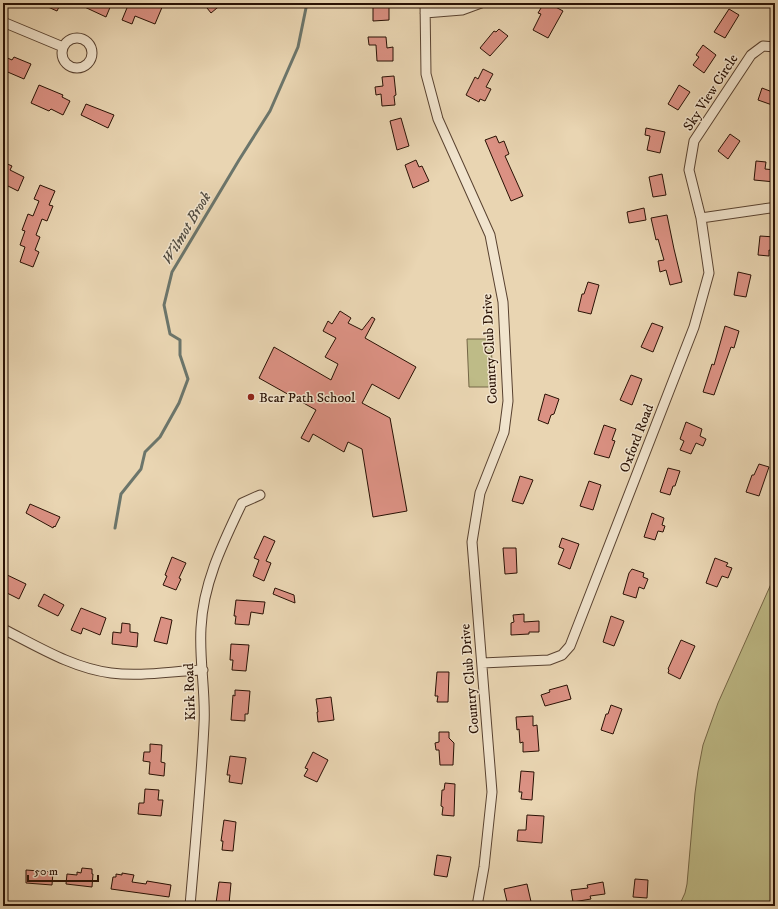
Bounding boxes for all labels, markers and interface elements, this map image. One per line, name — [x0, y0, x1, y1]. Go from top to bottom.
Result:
street label: Sky View Circle — [679, 51, 742, 134]
water label: Wilmot Brook — [157, 188, 216, 268]
street label: Country Club Drive — [478, 293, 502, 405]
place label: Bear Path School — [259, 389, 356, 407]
marker: Bear Path School — [246, 392, 256, 402]
street label: Oxford Road — [616, 401, 658, 475]
street label: Country Club Drive — [456, 623, 484, 735]
street label: Kirk Road — [180, 663, 200, 721]
scale bar — [28, 857, 98, 883]
text: 50 m — [34, 864, 58, 879]

